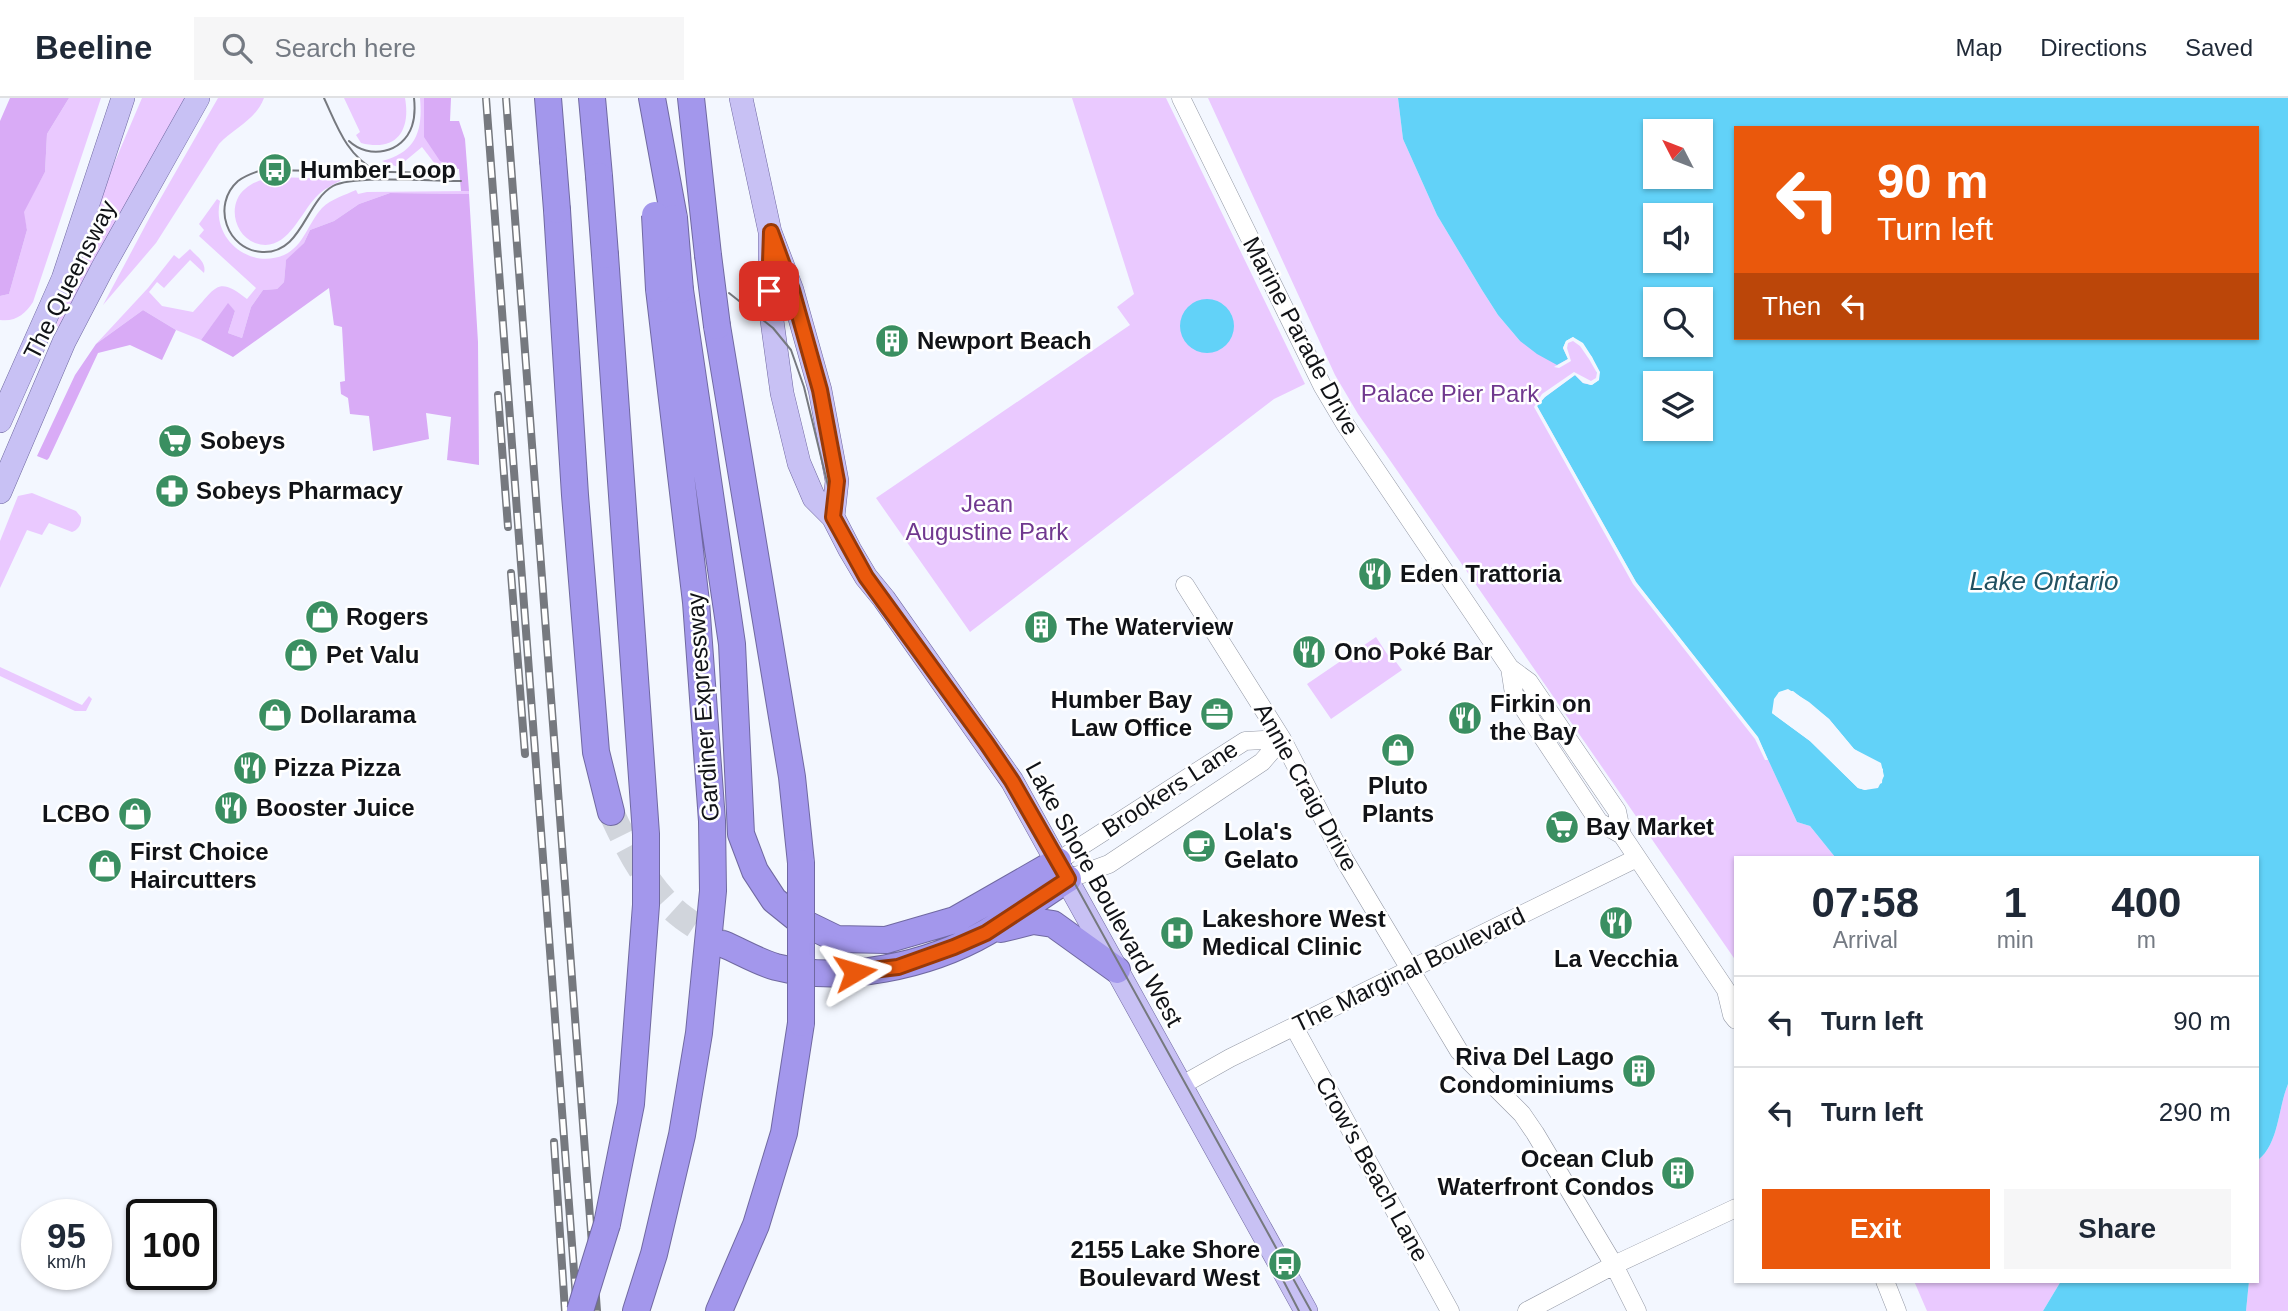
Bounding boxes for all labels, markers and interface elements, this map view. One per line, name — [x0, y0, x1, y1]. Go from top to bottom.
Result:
search box — [194, 17, 684, 80]
text: Beeline — [35, 29, 152, 66]
icon: search — [218, 29, 256, 67]
text: Search here — [274, 33, 416, 63]
text: Map — [1956, 34, 2002, 61]
text: Directions — [2040, 34, 2147, 61]
text: Saved — [2185, 34, 2253, 61]
north arrow — [1643, 119, 1713, 189]
map controls — [1643, 119, 1713, 441]
bus stop icon: Humber Loop — [256, 151, 294, 189]
icon: left — [1762, 154, 1853, 245]
text: 90 m — [1877, 154, 1989, 208]
place label: Humber Loop — [300, 156, 456, 183]
street label: The Queensway — [18, 196, 121, 364]
button: sound — [1643, 203, 1713, 273]
text: Turn left — [1877, 211, 1993, 247]
street label: Marine Parade Drive — [1238, 232, 1365, 439]
pin — [739, 261, 799, 321]
icon: arrive — [750, 272, 788, 310]
button: search — [1643, 287, 1713, 357]
icon: left — [1835, 287, 1873, 325]
text: Then — [1762, 291, 1821, 321]
building icon: Newport Beach — [873, 322, 911, 360]
place label: Newport Beach — [917, 327, 1092, 354]
button: layers — [1643, 371, 1713, 441]
park label: Palace Pier Park — [1361, 380, 1540, 407]
supermarket icon: Sobeys — [156, 422, 194, 460]
place label: Sobeys — [200, 427, 285, 454]
pharmacy icon: Sobeys Pharmacy — [153, 472, 191, 510]
place label: Sobeys Pharmacy — [196, 477, 403, 504]
park label: Jean Augustine Park — [906, 490, 1069, 545]
restaurant icon: Eden Trattoria — [1356, 555, 1394, 593]
place label: Eden Trattoria — [1400, 560, 1562, 587]
water label: Lake Ontario — [1970, 566, 2118, 596]
street label: Gardiner Expressway — [681, 592, 724, 822]
shop icon: Rogers — [303, 598, 341, 636]
place label: Rogers — [346, 603, 429, 630]
building icon: The Waterview — [1022, 608, 1060, 646]
place label: The Waterview — [1066, 613, 1233, 640]
restaurant icon: Ono Poké Bar — [1290, 633, 1328, 671]
shop icon: Pet Valu — [282, 636, 320, 674]
place label: Ono Poké Bar — [1334, 638, 1493, 665]
place label: Pet Valu — [326, 641, 419, 668]
place label: Humber Bay Law Office — [1051, 686, 1193, 741]
place label: Firkin on the Bay — [1490, 690, 1591, 745]
office icon: Humber Bay Law Office — [1198, 695, 1236, 733]
shop icon: Dollarama — [256, 696, 294, 734]
street label: Annie Craig Drive — [1249, 698, 1364, 876]
restaurant icon: Firkin on the Bay — [1446, 699, 1484, 737]
place label: Dollarama — [300, 701, 417, 728]
shop icon: Pluto Plants — [1379, 731, 1417, 769]
street label: Brookers Lane — [1097, 735, 1243, 842]
restaurant icon: Pizza Pizza — [231, 749, 269, 787]
place label: Pizza Pizza — [274, 754, 401, 781]
street label: Lake Shore Boulevard West — [1020, 757, 1189, 1031]
place label: Pluto Plants — [1362, 772, 1434, 827]
restaurant icon: Booster Juice — [212, 789, 250, 827]
place label: Booster Juice — [256, 794, 415, 821]
shop icon: LCBO — [116, 795, 154, 833]
place label: LCBO — [42, 800, 110, 827]
supermarket icon: Bay Market — [1543, 808, 1581, 846]
place label: Bay Market — [1586, 813, 1714, 840]
place label: Lola's Gelato — [1224, 818, 1299, 873]
cafe icon: Lola's Gelato — [1180, 827, 1218, 865]
place label: First Choice Haircutters — [130, 838, 269, 893]
shop icon: First Choice Haircutters — [86, 847, 124, 885]
text: 07:58 — [1812, 879, 1919, 926]
text: 1 — [2003, 879, 2027, 926]
text: 400 — [2111, 879, 2181, 926]
street label: The Marginal Boulevard — [1288, 902, 1529, 1038]
restaurant icon: La Vecchia — [1597, 904, 1635, 942]
place label: Lakeshore West Medical Clinic — [1202, 905, 1386, 960]
hospital icon: Lakeshore West Medical Clinic — [1158, 914, 1196, 952]
text: Arrival — [1833, 927, 1898, 953]
text: min — [1997, 927, 2034, 953]
text: m — [2137, 927, 2156, 953]
position arrow — [818, 935, 892, 1009]
place label: La Vecchia — [1554, 945, 1679, 972]
icon: left — [1762, 1003, 1800, 1041]
text: Turn left — [1821, 1006, 1923, 1036]
text: 90 m — [2173, 1006, 2231, 1036]
place label: Riva Del Lago Condominiums — [1439, 1043, 1614, 1098]
building icon: Riva Del Lago Condominiums — [1620, 1052, 1658, 1090]
street label: Crow's Beach Lane — [1310, 1072, 1435, 1266]
icon: left — [1762, 1094, 1800, 1132]
text: Turn left — [1821, 1097, 1923, 1127]
text: 290 m — [2159, 1097, 2231, 1127]
place label: Ocean Club Waterfront Condos — [1438, 1145, 1654, 1200]
building icon: Ocean Club Waterfront Condos — [1659, 1154, 1697, 1192]
button: Exit — [1762, 1189, 1990, 1269]
button: Share — [2004, 1189, 2231, 1269]
speed limit sign: 100 — [126, 1199, 217, 1290]
text: 95 — [47, 1216, 86, 1255]
place label: 2155 Lake Shore Boulevard West — [1071, 1236, 1260, 1291]
bus stop icon: 2155 Lake Shore Boulevard West — [1266, 1245, 1304, 1283]
text: km/h — [47, 1252, 86, 1272]

